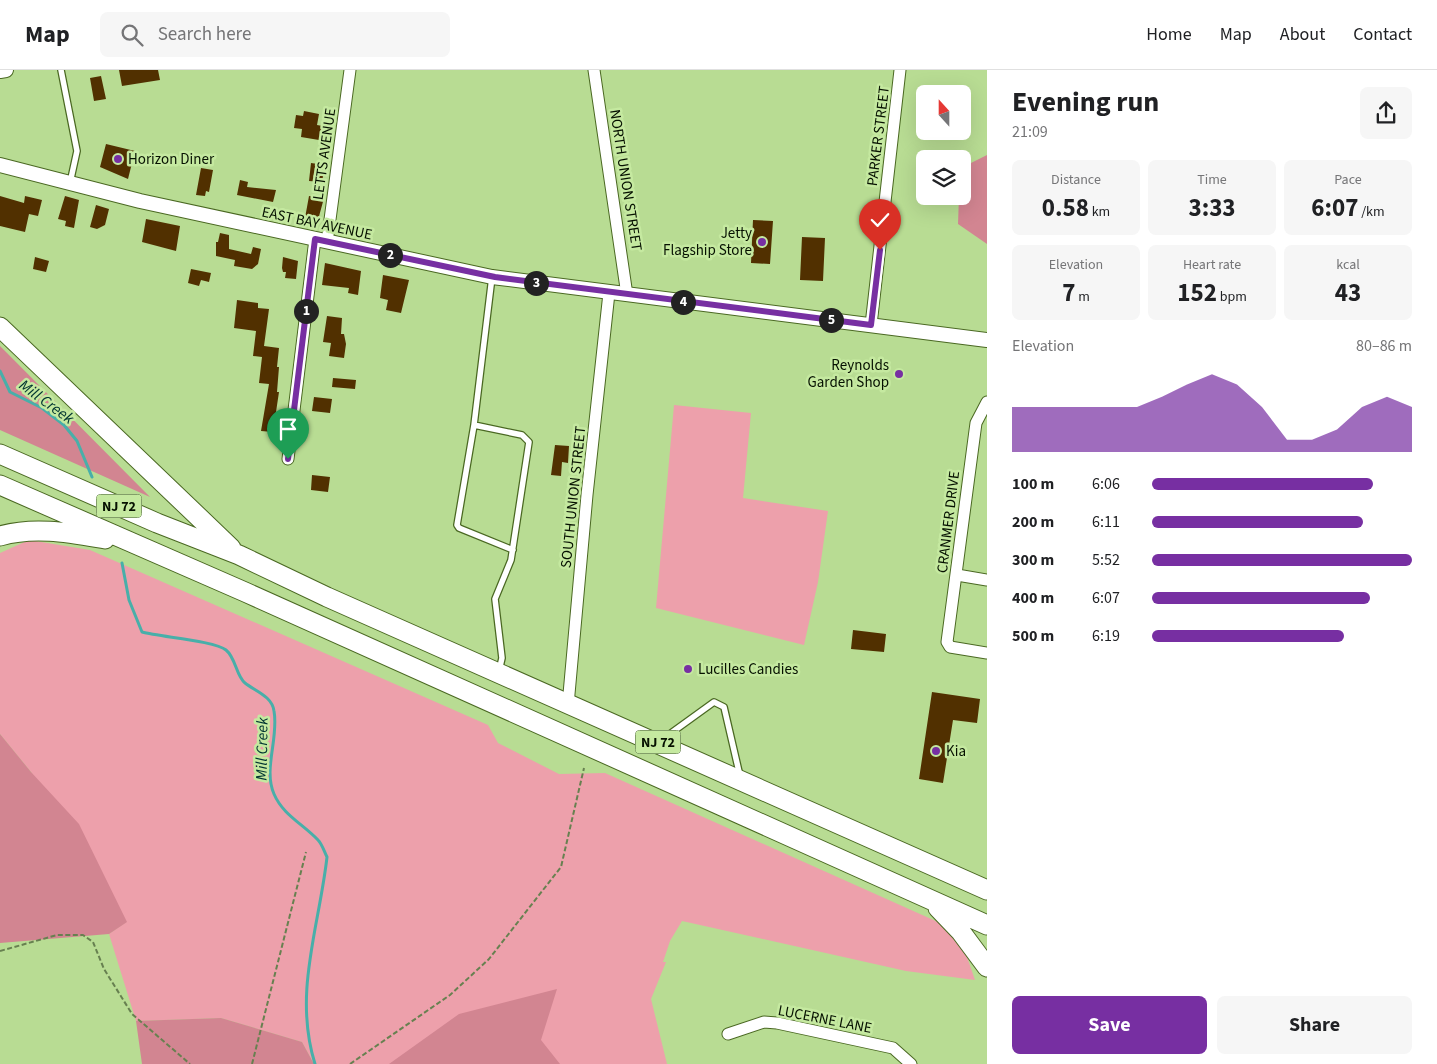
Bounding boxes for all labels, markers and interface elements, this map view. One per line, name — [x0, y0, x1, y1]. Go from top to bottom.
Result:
search box — [100, 12, 450, 57]
text: Map — [25, 17, 70, 52]
icon: search — [118, 21, 146, 49]
text: Search here — [158, 21, 251, 48]
text: Home — [1146, 22, 1192, 47]
text: Map — [1220, 22, 1252, 47]
text: About — [1280, 22, 1325, 47]
text: Contact — [1353, 22, 1412, 47]
text: Evening run — [1012, 82, 1159, 122]
street label: PARKER STREET — [862, 85, 895, 187]
north arrow — [916, 85, 971, 140]
map controls — [916, 85, 971, 205]
button: share — [1360, 87, 1412, 139]
street label: LETTS AVENUE — [308, 107, 341, 201]
street label: NORTH UNION STREET — [604, 108, 647, 252]
text: 21:09 — [1012, 121, 1048, 143]
place label: Horizon Diner — [128, 149, 215, 170]
button: layers — [916, 150, 971, 205]
marker: Horizon Diner — [112, 153, 124, 165]
text: Distance — [1051, 170, 1101, 190]
text: Time — [1197, 170, 1227, 190]
text: Pace — [1334, 170, 1362, 190]
text: 0.58 — [1042, 190, 1089, 226]
text: 3:33 — [1188, 190, 1236, 226]
text: 6:07 — [1311, 190, 1358, 226]
pin — [859, 199, 901, 250]
street label: EAST BAY AVENUE — [260, 202, 374, 245]
text: km — [1089, 202, 1110, 222]
text: /km — [1358, 202, 1385, 222]
icon: check — [866, 206, 894, 234]
place label: Jetty Flagship Store — [663, 223, 752, 261]
marker: Jetty Flagship Store — [756, 236, 768, 248]
pin: 2 — [378, 242, 402, 268]
text: 2 — [387, 245, 394, 265]
text: Elevation — [1049, 255, 1103, 275]
text: Heart rate — [1183, 255, 1241, 275]
text: kcal — [1336, 255, 1360, 275]
pin: 3 — [524, 270, 548, 296]
text: 3 — [533, 273, 540, 293]
text: 7 — [1062, 275, 1075, 311]
text: 152 — [1177, 275, 1217, 311]
text: 43 — [1335, 275, 1361, 311]
text: m — [1075, 287, 1090, 307]
text: bpm — [1217, 287, 1247, 307]
pin: 4 — [670, 290, 696, 314]
text: 4 — [680, 292, 687, 312]
pin: 1 — [294, 298, 318, 324]
text: 1 — [303, 301, 310, 321]
pin: 5 — [818, 308, 844, 332]
text: 5 — [828, 310, 835, 330]
text: Elevation — [1012, 335, 1074, 357]
text: 80–86 m — [1356, 335, 1412, 357]
place label: Reynolds Garden Shop — [808, 355, 889, 393]
marker: Reynolds Garden Shop — [893, 368, 905, 380]
water label: Mill Creek — [14, 374, 79, 430]
pin — [267, 408, 309, 459]
icon: arrive — [274, 415, 302, 443]
street label: SOUTH UNION STREET — [556, 425, 591, 569]
street label: CRANMER DRIVE — [932, 470, 965, 574]
text: 100 m — [1012, 473, 1054, 495]
text: 6:06 — [1092, 473, 1120, 495]
road number: NJ 72 — [96, 494, 142, 518]
text: 200 m — [1012, 511, 1054, 533]
text: 6:11 — [1092, 511, 1120, 533]
text: 300 m — [1012, 549, 1054, 571]
text: 5:52 — [1092, 549, 1120, 571]
text: 400 m — [1012, 587, 1054, 609]
text: 6:07 — [1092, 587, 1120, 609]
text: 500 m — [1012, 625, 1054, 647]
text: 6:19 — [1092, 625, 1120, 647]
place label: Lucilles Candies — [698, 659, 798, 680]
marker: Lucilles Candies — [682, 663, 694, 675]
water label: Mill Creek — [250, 717, 274, 781]
road number: NJ 72 — [636, 730, 680, 754]
place label: Kia — [946, 741, 966, 762]
marker: Kia — [930, 745, 942, 757]
button: Save — [1012, 996, 1207, 1054]
button: Share — [1217, 996, 1412, 1054]
street label: LUCERNE LANE — [776, 1000, 874, 1039]

